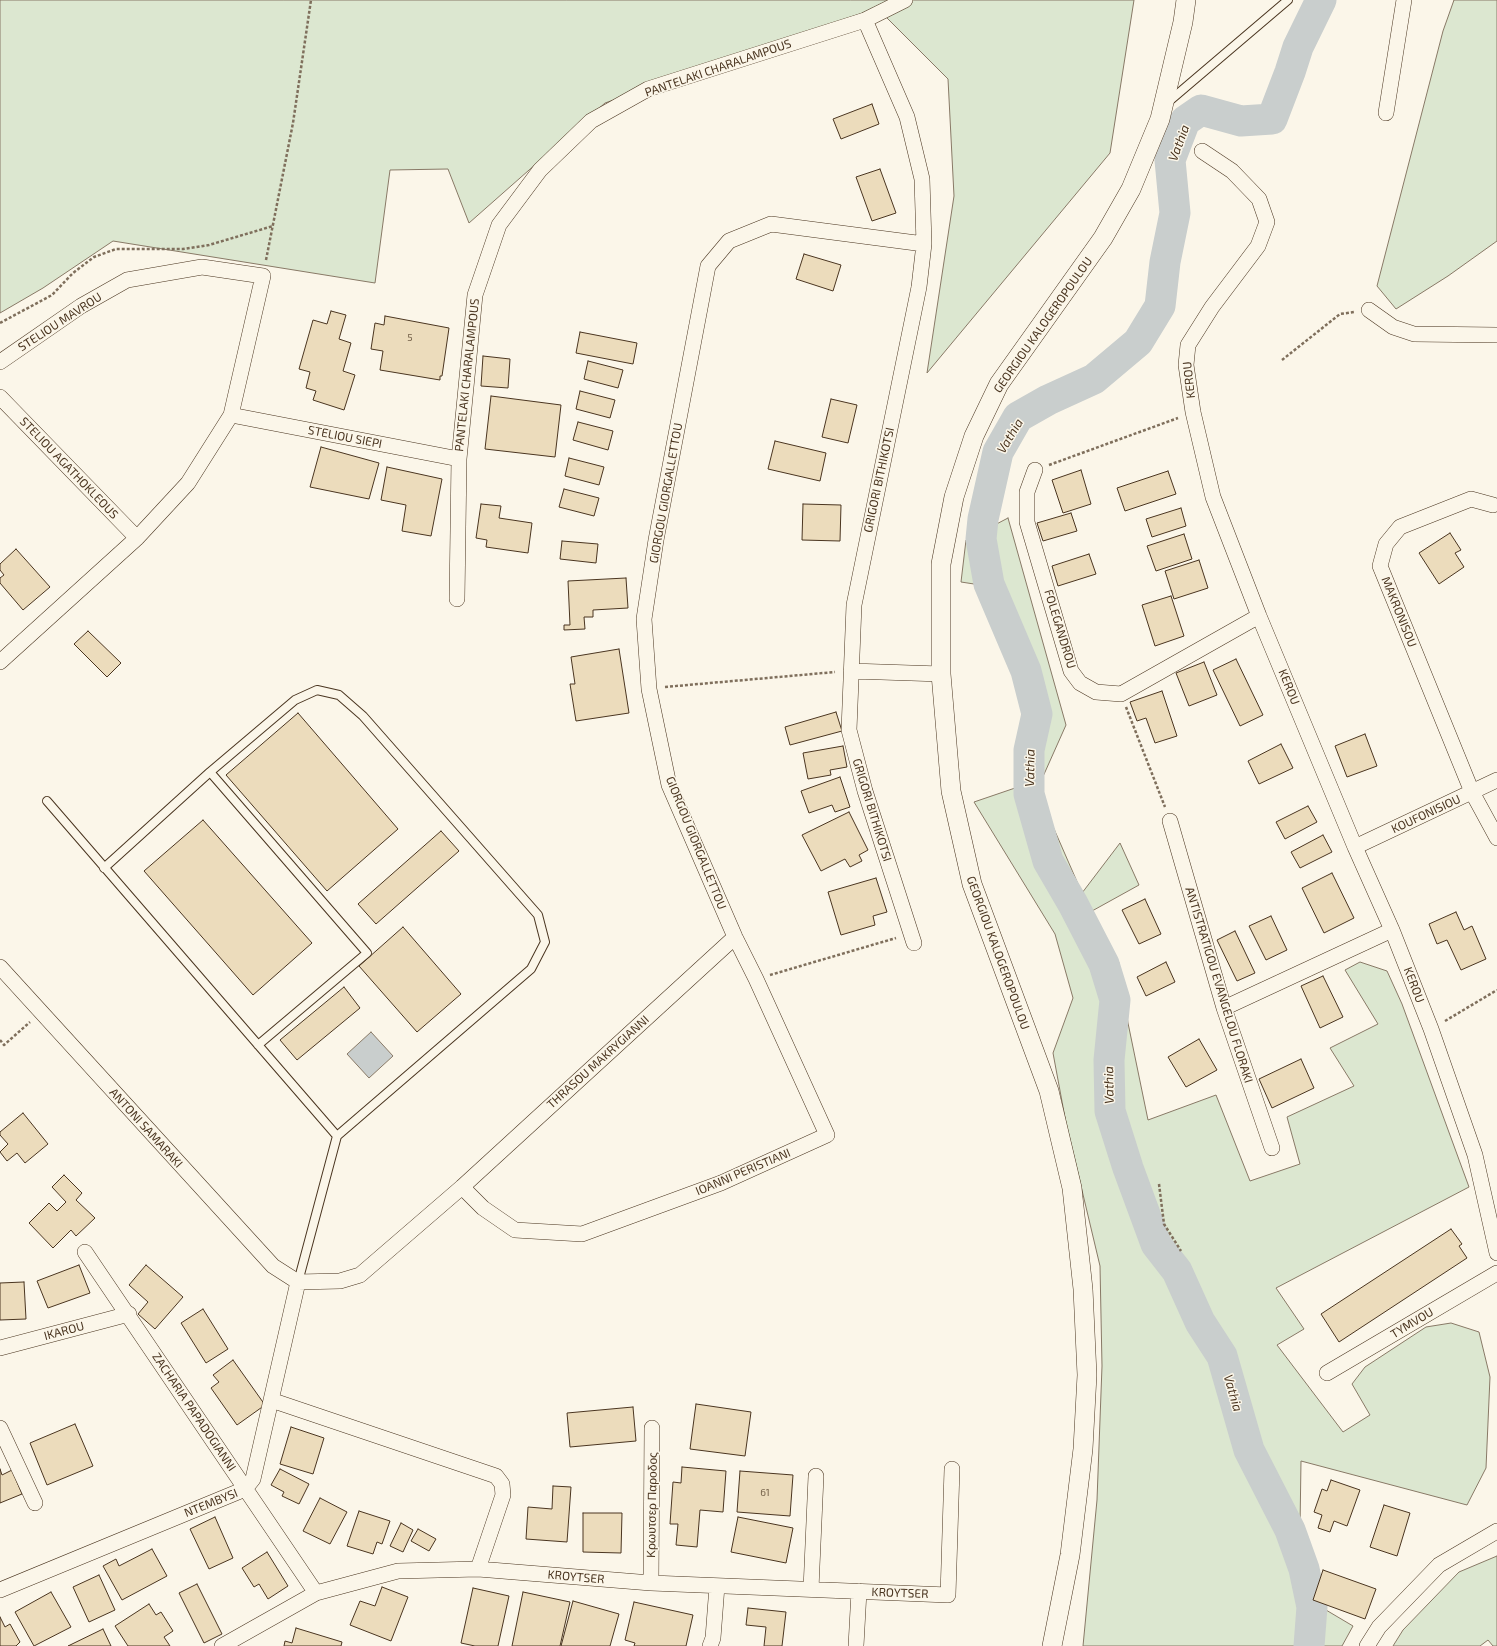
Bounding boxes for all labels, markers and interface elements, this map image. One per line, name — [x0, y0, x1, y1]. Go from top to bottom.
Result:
street label: PANTELAKI CHARALAMPOUS — [643, 36, 793, 100]
water label: Vathia — [1165, 123, 1193, 163]
street label: GEORGIOU KALOGEROPOULOU — [991, 254, 1095, 396]
street label: STELIOU MAVROU — [16, 290, 104, 354]
street label: PANTELAKI CHARALAMPOUS — [452, 298, 482, 452]
house number: 5 — [407, 332, 413, 344]
street label: KEROU — [1180, 361, 1198, 399]
street label: STELIOU AGATHOKLEOUS — [17, 414, 121, 522]
water label: Vathia — [994, 416, 1026, 456]
street label: GIORGOU GIORGALLETTOU — [647, 422, 685, 564]
street label: STELIOU SIEPI — [307, 423, 383, 451]
street label: GRIGORI BITHIKOTSI — [861, 426, 897, 534]
street label: MAKRONISOU — [1378, 575, 1420, 649]
street label: FOLEGANDROU — [1041, 588, 1079, 670]
street label: KEROU — [1275, 667, 1303, 707]
water label: Vathia — [1022, 749, 1038, 787]
street label: GRIGORI BITHIKOTSI — [849, 757, 895, 863]
street label: GIORGOU GIORGALLETTOU — [663, 774, 729, 912]
street label: KOUFONISIOU — [1389, 792, 1463, 836]
street label: GEORGIOU KALOGEROPOULOU — [963, 874, 1033, 1032]
street label: ANTISTRATIGOU EVANGELOU FLORAKI — [1182, 885, 1256, 1085]
street label: KEROU — [1401, 965, 1427, 1005]
street label: THRASOU MAKRYGIANNI — [544, 1012, 652, 1112]
water label: Vathia — [1101, 1066, 1117, 1104]
street label: ANTONI SAMARAKI — [106, 1085, 186, 1171]
street label: IOANNI PERISTIANI — [693, 1146, 793, 1198]
street label: TYMVOU — [1388, 1305, 1436, 1341]
street label: IKAROU — [42, 1319, 86, 1343]
street label: ZACHARIA PAPADOGIANNI — [149, 1350, 239, 1474]
water label: Vathia — [1220, 1373, 1246, 1413]
street label: Κρωυτσερ Παροδος — [644, 1452, 660, 1558]
street label: NTEMBYSI — [182, 1486, 240, 1520]
house number: 61 — [760, 1487, 770, 1499]
street label: KROYTSER — [547, 1567, 605, 1587]
street label: KROYTSER — [871, 1585, 929, 1601]

